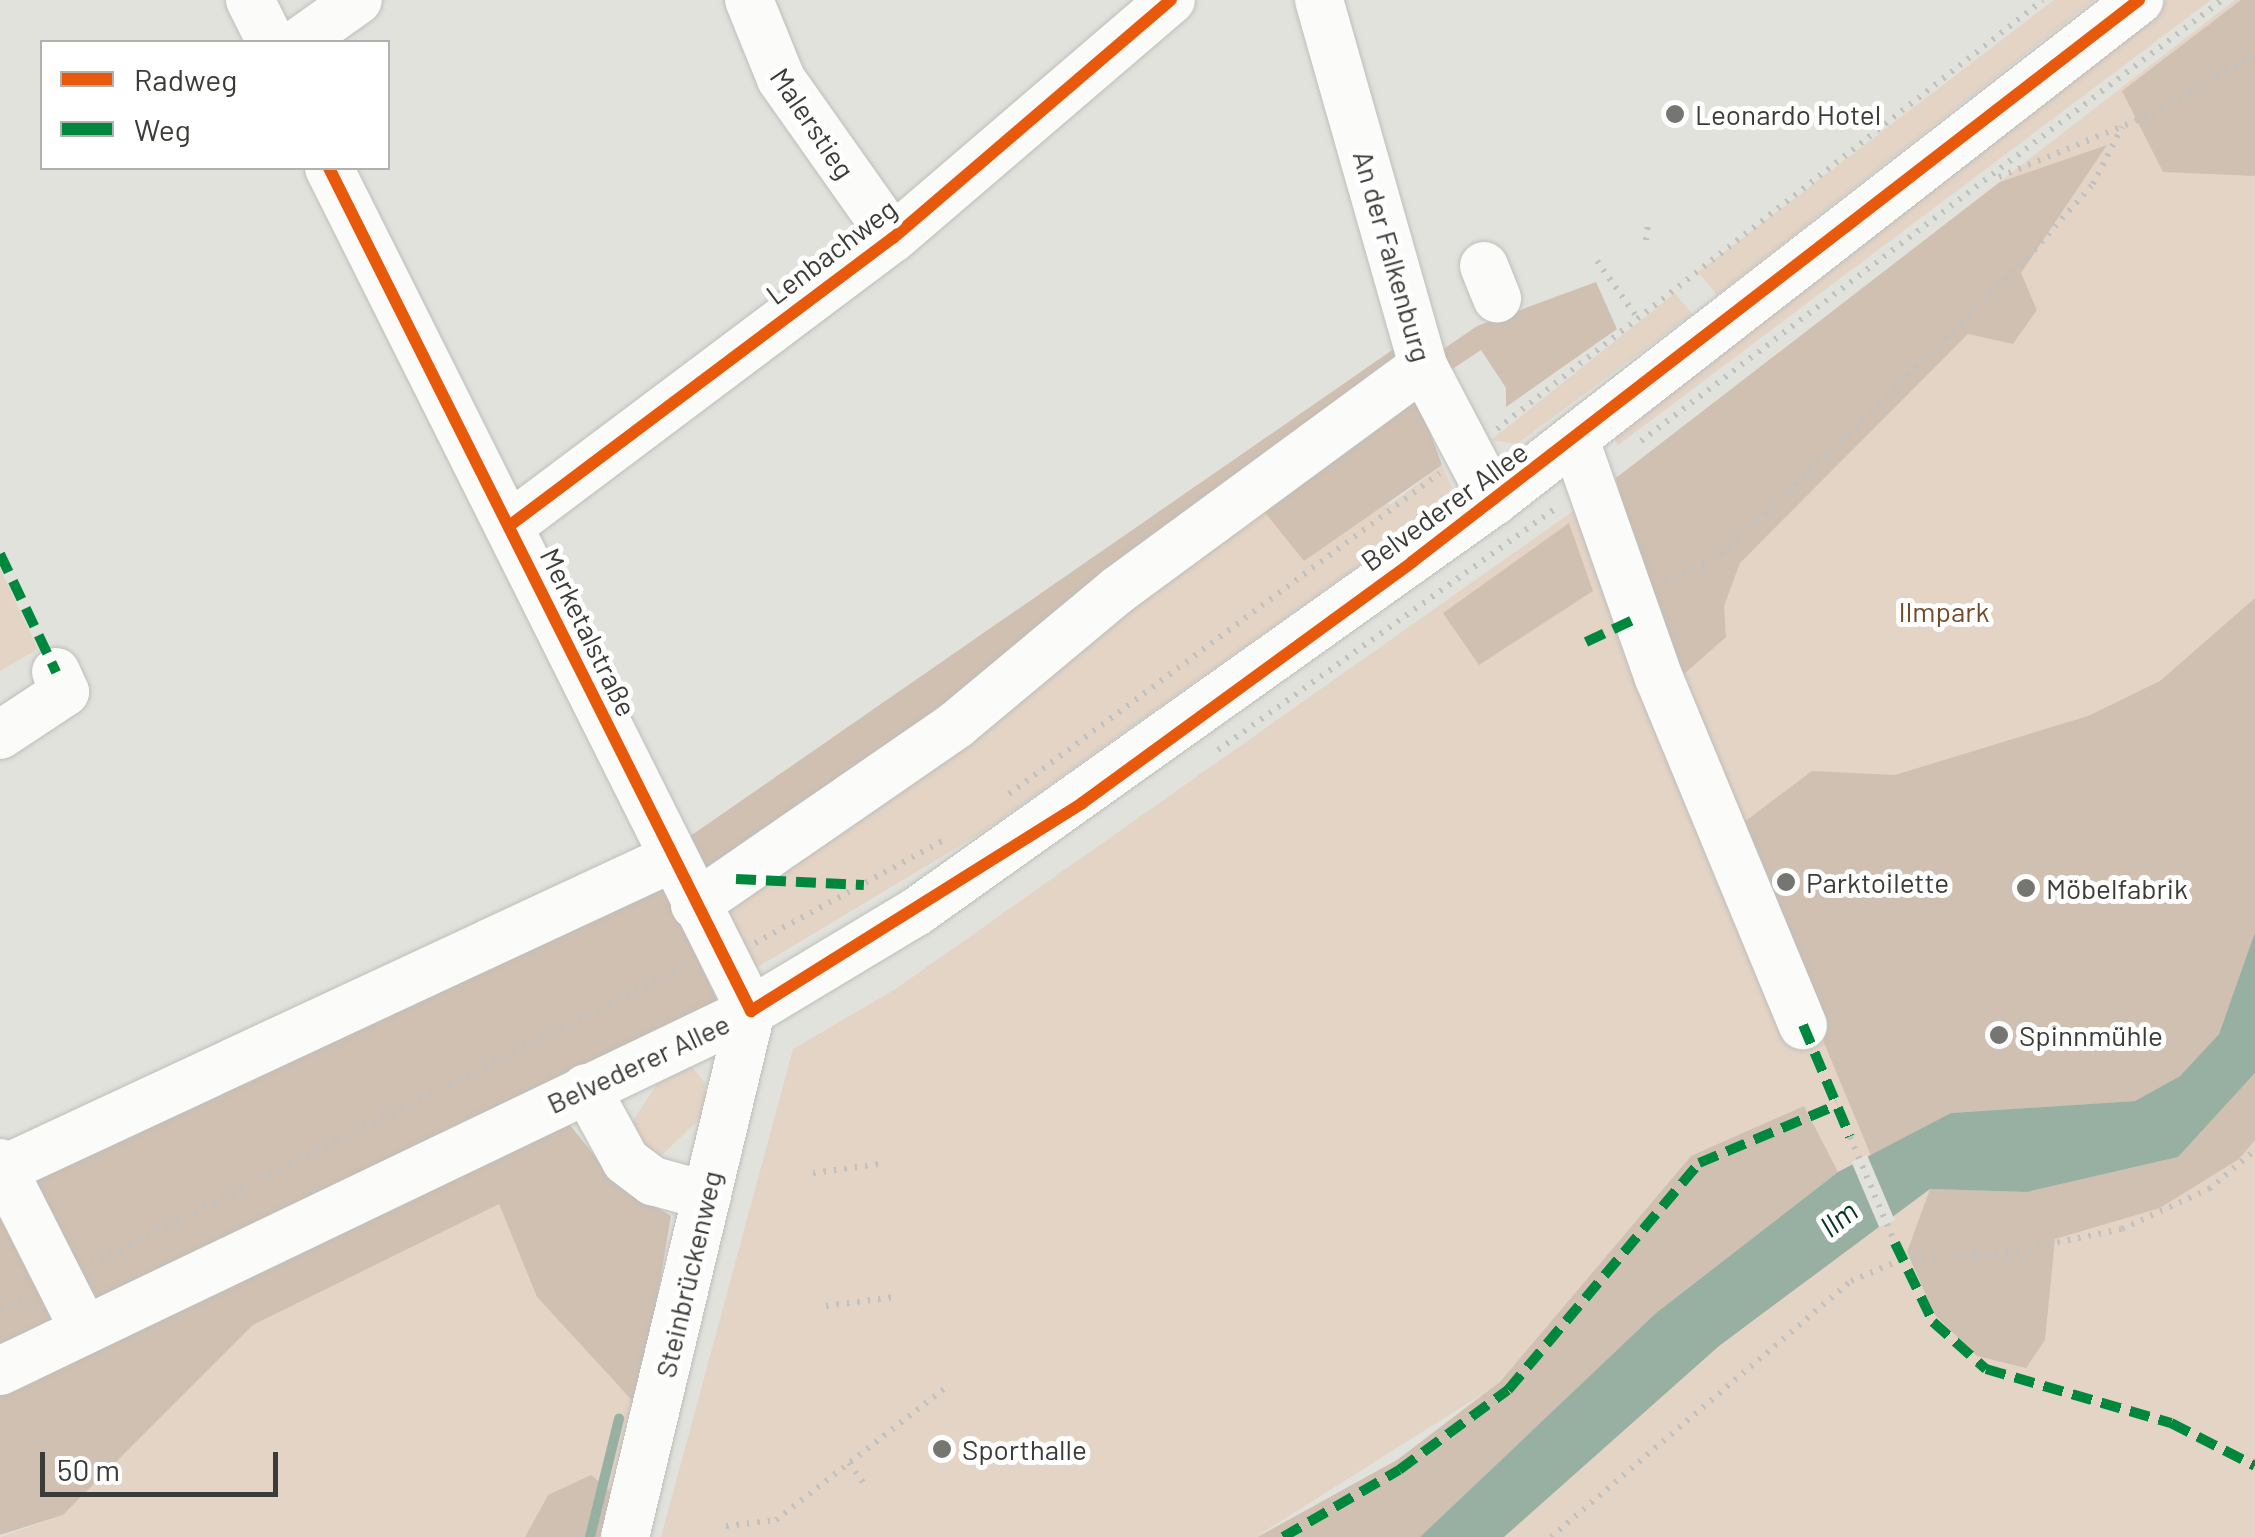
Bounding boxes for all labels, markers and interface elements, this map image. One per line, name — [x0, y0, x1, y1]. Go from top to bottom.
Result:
legend — [40, 40, 390, 170]
text: Radweg — [134, 61, 237, 97]
street label: Malerstieg — [764, 61, 862, 185]
place label: Leonardo Hotel — [1695, 97, 1881, 131]
marker: Leonardo Hotel — [1664, 103, 1686, 125]
text: Weg — [134, 111, 191, 147]
street label: An der Falkenburg — [1347, 147, 1439, 365]
street label: Lenbachweg — [759, 191, 903, 311]
street label: Belvederer Allee — [1354, 434, 1534, 578]
street label: Merketalstraße — [534, 542, 644, 722]
park label: Ilmpark — [1899, 594, 1989, 628]
place label: Parktoilette — [1806, 865, 1949, 899]
marker: Parktoilette — [1775, 871, 1797, 893]
place label: Möbelfabrik — [2046, 871, 2188, 905]
marker: Möbelfabrik — [2015, 877, 2037, 899]
street label: Belvederer Allee — [541, 1006, 735, 1120]
place label: Spinnmühle — [2019, 1018, 2163, 1052]
marker: Spinnmühle — [1988, 1024, 2010, 1046]
street label: Steinbrückenweg — [648, 1167, 728, 1381]
water label: Ilm — [1812, 1192, 1864, 1244]
scale bar — [45, 1432, 282, 1494]
place label: Sporthalle — [962, 1432, 1087, 1466]
marker: Sporthalle — [931, 1438, 953, 1460]
text: 50 m — [57, 1451, 120, 1487]

